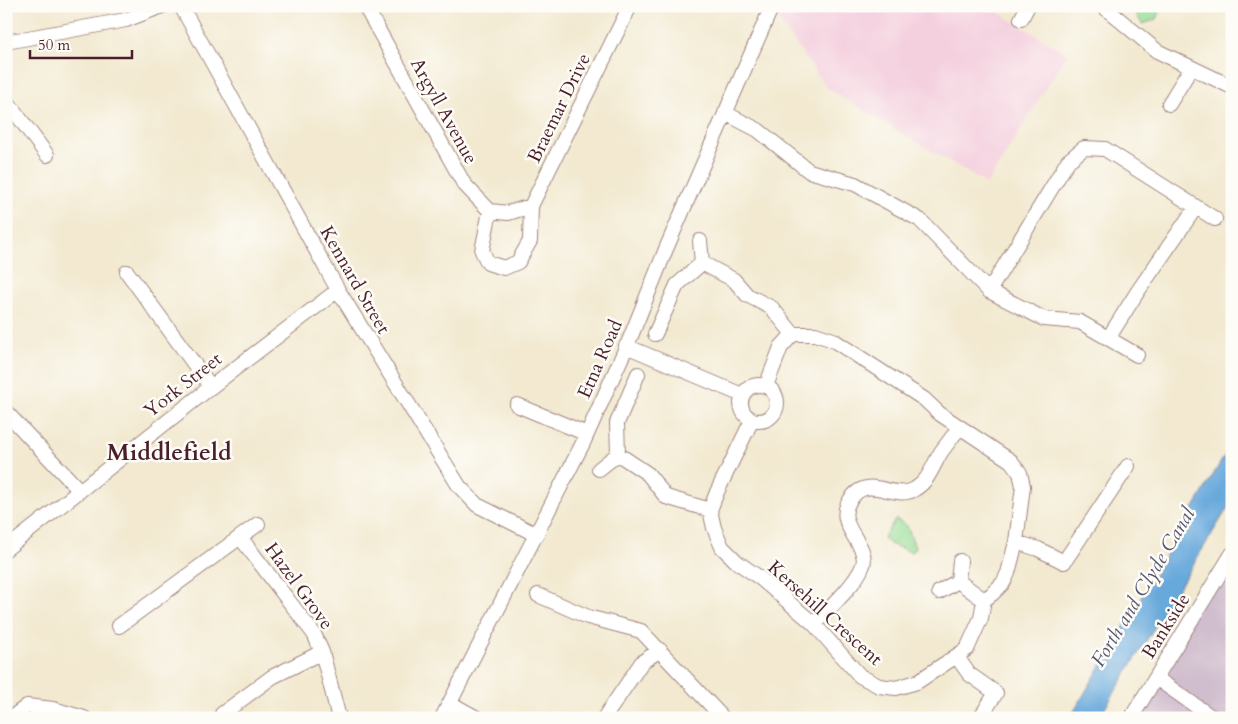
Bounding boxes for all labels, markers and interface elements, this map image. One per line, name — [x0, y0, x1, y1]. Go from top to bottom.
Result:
scale bar — [30, 28, 132, 60]
text: 50 m — [38, 35, 70, 55]
street label: Braemar Drive — [521, 49, 597, 167]
street label: Argyll Avenue — [404, 53, 484, 169]
street label: Kennard Street — [314, 221, 396, 339]
street label: Etna Road — [571, 316, 629, 402]
street label: York Street — [139, 346, 227, 424]
district label: Middlefield — [106, 436, 232, 469]
water label: Forth and Clyde Canal — [1085, 502, 1202, 672]
street label: Hazel Grove — [259, 537, 339, 635]
street label: Kersehill Crescent — [762, 555, 888, 671]
street label: Bankside — [1136, 588, 1196, 664]

